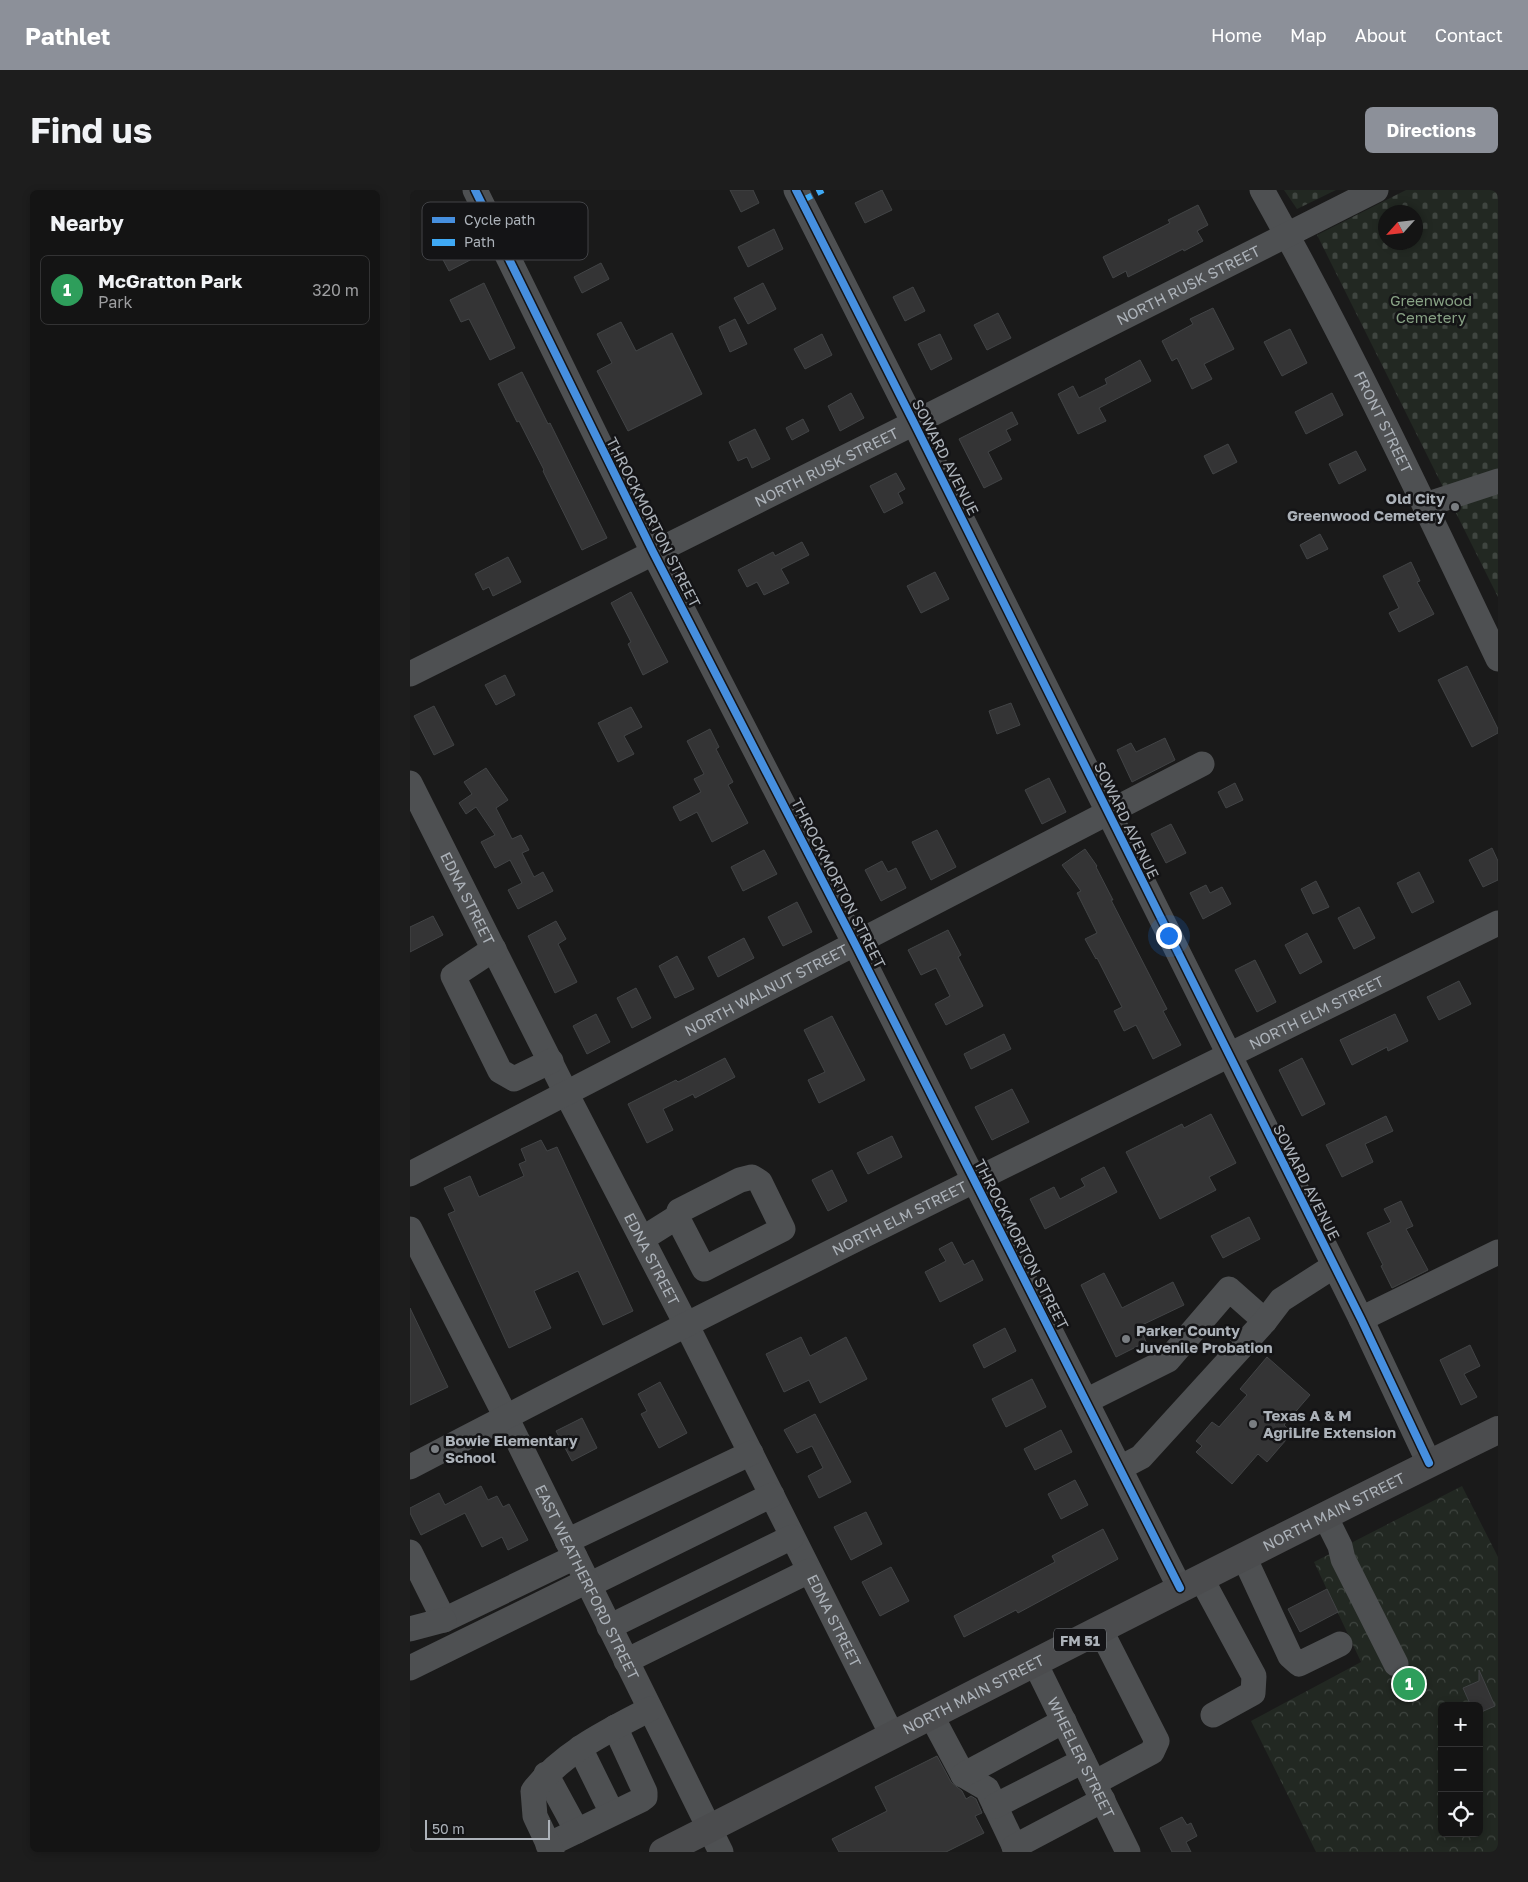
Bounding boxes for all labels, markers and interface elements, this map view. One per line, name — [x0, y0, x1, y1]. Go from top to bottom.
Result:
text: Pathlet — [25, 21, 110, 50]
text: Home — [1211, 24, 1262, 46]
text: Map — [1290, 24, 1327, 46]
text: About — [1355, 24, 1407, 46]
text: Contact — [1435, 24, 1503, 46]
button: Directions — [1365, 107, 1498, 153]
text: Find us — [30, 109, 152, 151]
legend — [422, 202, 588, 260]
north arrow — [1378, 205, 1423, 250]
text: Nearby — [50, 210, 124, 236]
text: Cycle path — [464, 211, 535, 228]
text: Path — [464, 233, 495, 250]
street label: NORTH RUSK STREET — [1113, 241, 1263, 329]
text: McGratton Park — [98, 269, 243, 292]
text: 1 — [63, 280, 71, 300]
text: 320 m — [312, 280, 359, 300]
park label: Greenwood Cemetery — [1390, 291, 1472, 326]
text: Park — [98, 292, 133, 312]
street label: FRONT STREET — [1351, 368, 1416, 476]
street label: SOWARD AVENUE — [909, 396, 983, 518]
street label: NORTH RUSK STREET — [751, 423, 901, 510]
street label: THROCKMORTON STREET — [603, 434, 705, 610]
place label: Old City Greenwood Cemetery — [1287, 489, 1445, 524]
marker: Old City Greenwood Cemetery — [1449, 501, 1461, 513]
street label: SOWARD AVENUE — [1091, 759, 1163, 881]
street label: THROCKMORTON STREET — [788, 795, 890, 971]
street label: EDNA STREET — [437, 849, 499, 948]
your location — [1156, 923, 1182, 949]
street label: NORTH WALNUT STREET — [681, 940, 851, 1039]
street label: NORTH ELM STREET — [1246, 972, 1387, 1053]
street label: SOWARD AVENUE — [1270, 1121, 1344, 1243]
street label: THROCKMORTON STREET — [971, 1156, 1073, 1332]
street label: NORTH ELM STREET — [829, 1177, 970, 1259]
street label: EDNA STREET — [621, 1210, 684, 1308]
place label: Parker County Juvenile Probation — [1136, 1321, 1273, 1356]
marker: Parker County Juvenile Probation — [1120, 1333, 1132, 1345]
place label: Texas A & M AgriLife Extension — [1263, 1406, 1396, 1441]
marker: Texas A & M AgriLife Extension — [1247, 1418, 1259, 1430]
place label: Bowie Elementary School — [445, 1431, 578, 1466]
marker: Bowie Elementary School — [429, 1443, 441, 1455]
street label: NORTH MAIN STREET — [1259, 1468, 1408, 1555]
street label: EAST WEATHERFORD STREET — [532, 1481, 643, 1682]
street label: EDNA STREET — [804, 1571, 865, 1670]
road number: FM 51 — [1054, 1628, 1106, 1652]
street label: NORTH MAIN STREET — [899, 1650, 1047, 1738]
pin: 1 — [1393, 1665, 1425, 1703]
street label: WHEELER STREET — [1044, 1694, 1119, 1821]
map controls — [1438, 1702, 1483, 1837]
button: + — [1438, 1702, 1483, 1747]
button: − — [1438, 1747, 1483, 1792]
button: locate — [1438, 1792, 1483, 1837]
scale bar — [425, 1817, 550, 1840]
text: 50 m — [432, 1820, 465, 1837]

